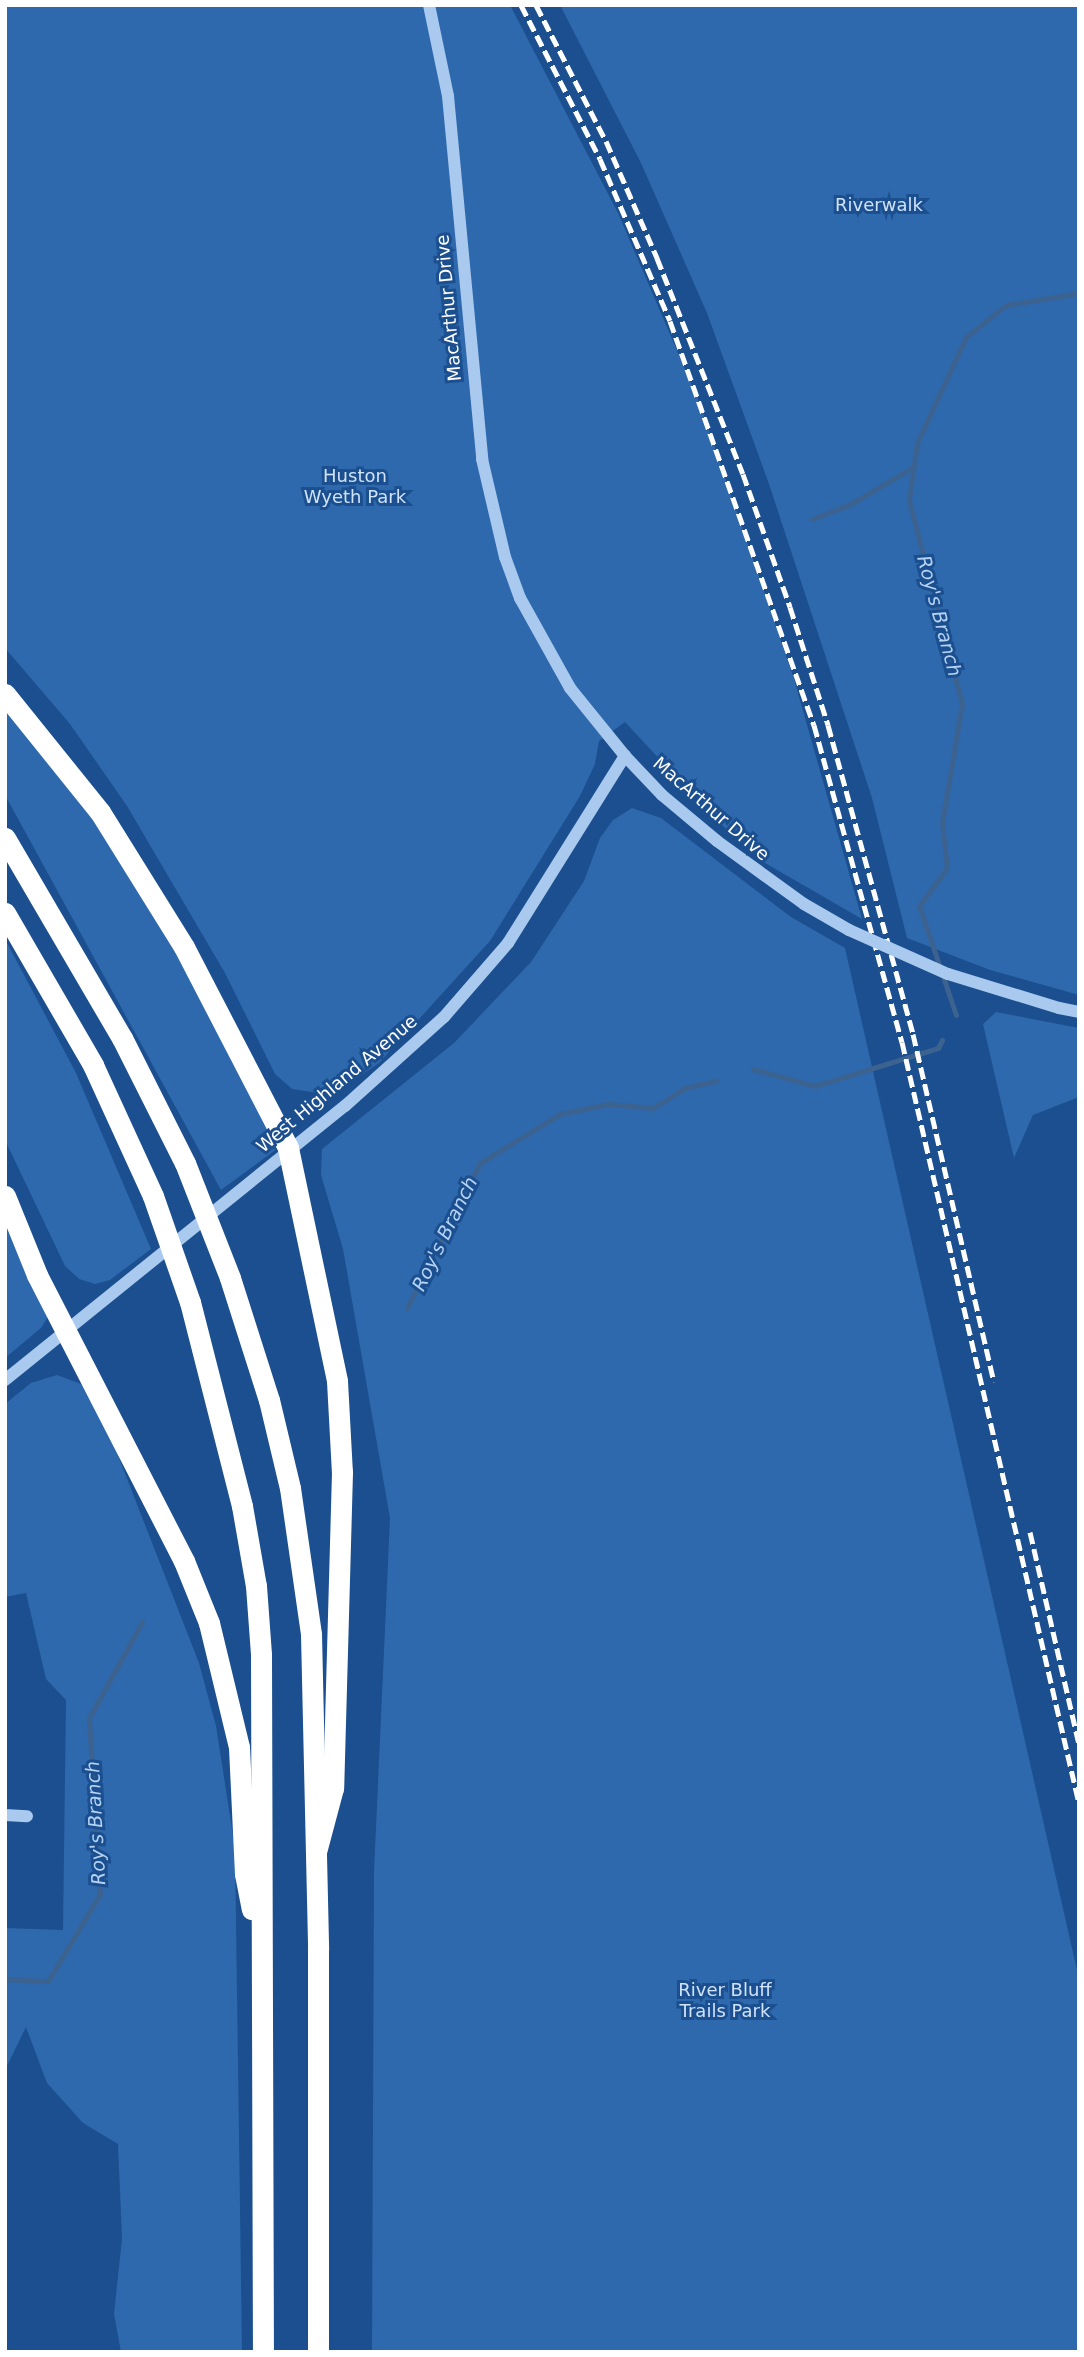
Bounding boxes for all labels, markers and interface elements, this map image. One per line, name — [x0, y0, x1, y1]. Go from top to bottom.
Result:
park label: Riverwalk — [835, 194, 923, 216]
street label: MacArthur Drive — [432, 234, 466, 382]
park label: Huston Wyeth Park — [304, 466, 406, 508]
water label: Roy's Branch — [912, 553, 966, 679]
street label: MacArthur Drive — [648, 753, 774, 865]
street label: West Highland Avenue — [252, 1011, 422, 1157]
water label: Roy's Branch — [408, 1173, 482, 1295]
water label: Roy's Branch — [81, 1760, 111, 1886]
park label: River Bluff Trails Park — [678, 1980, 772, 2022]

